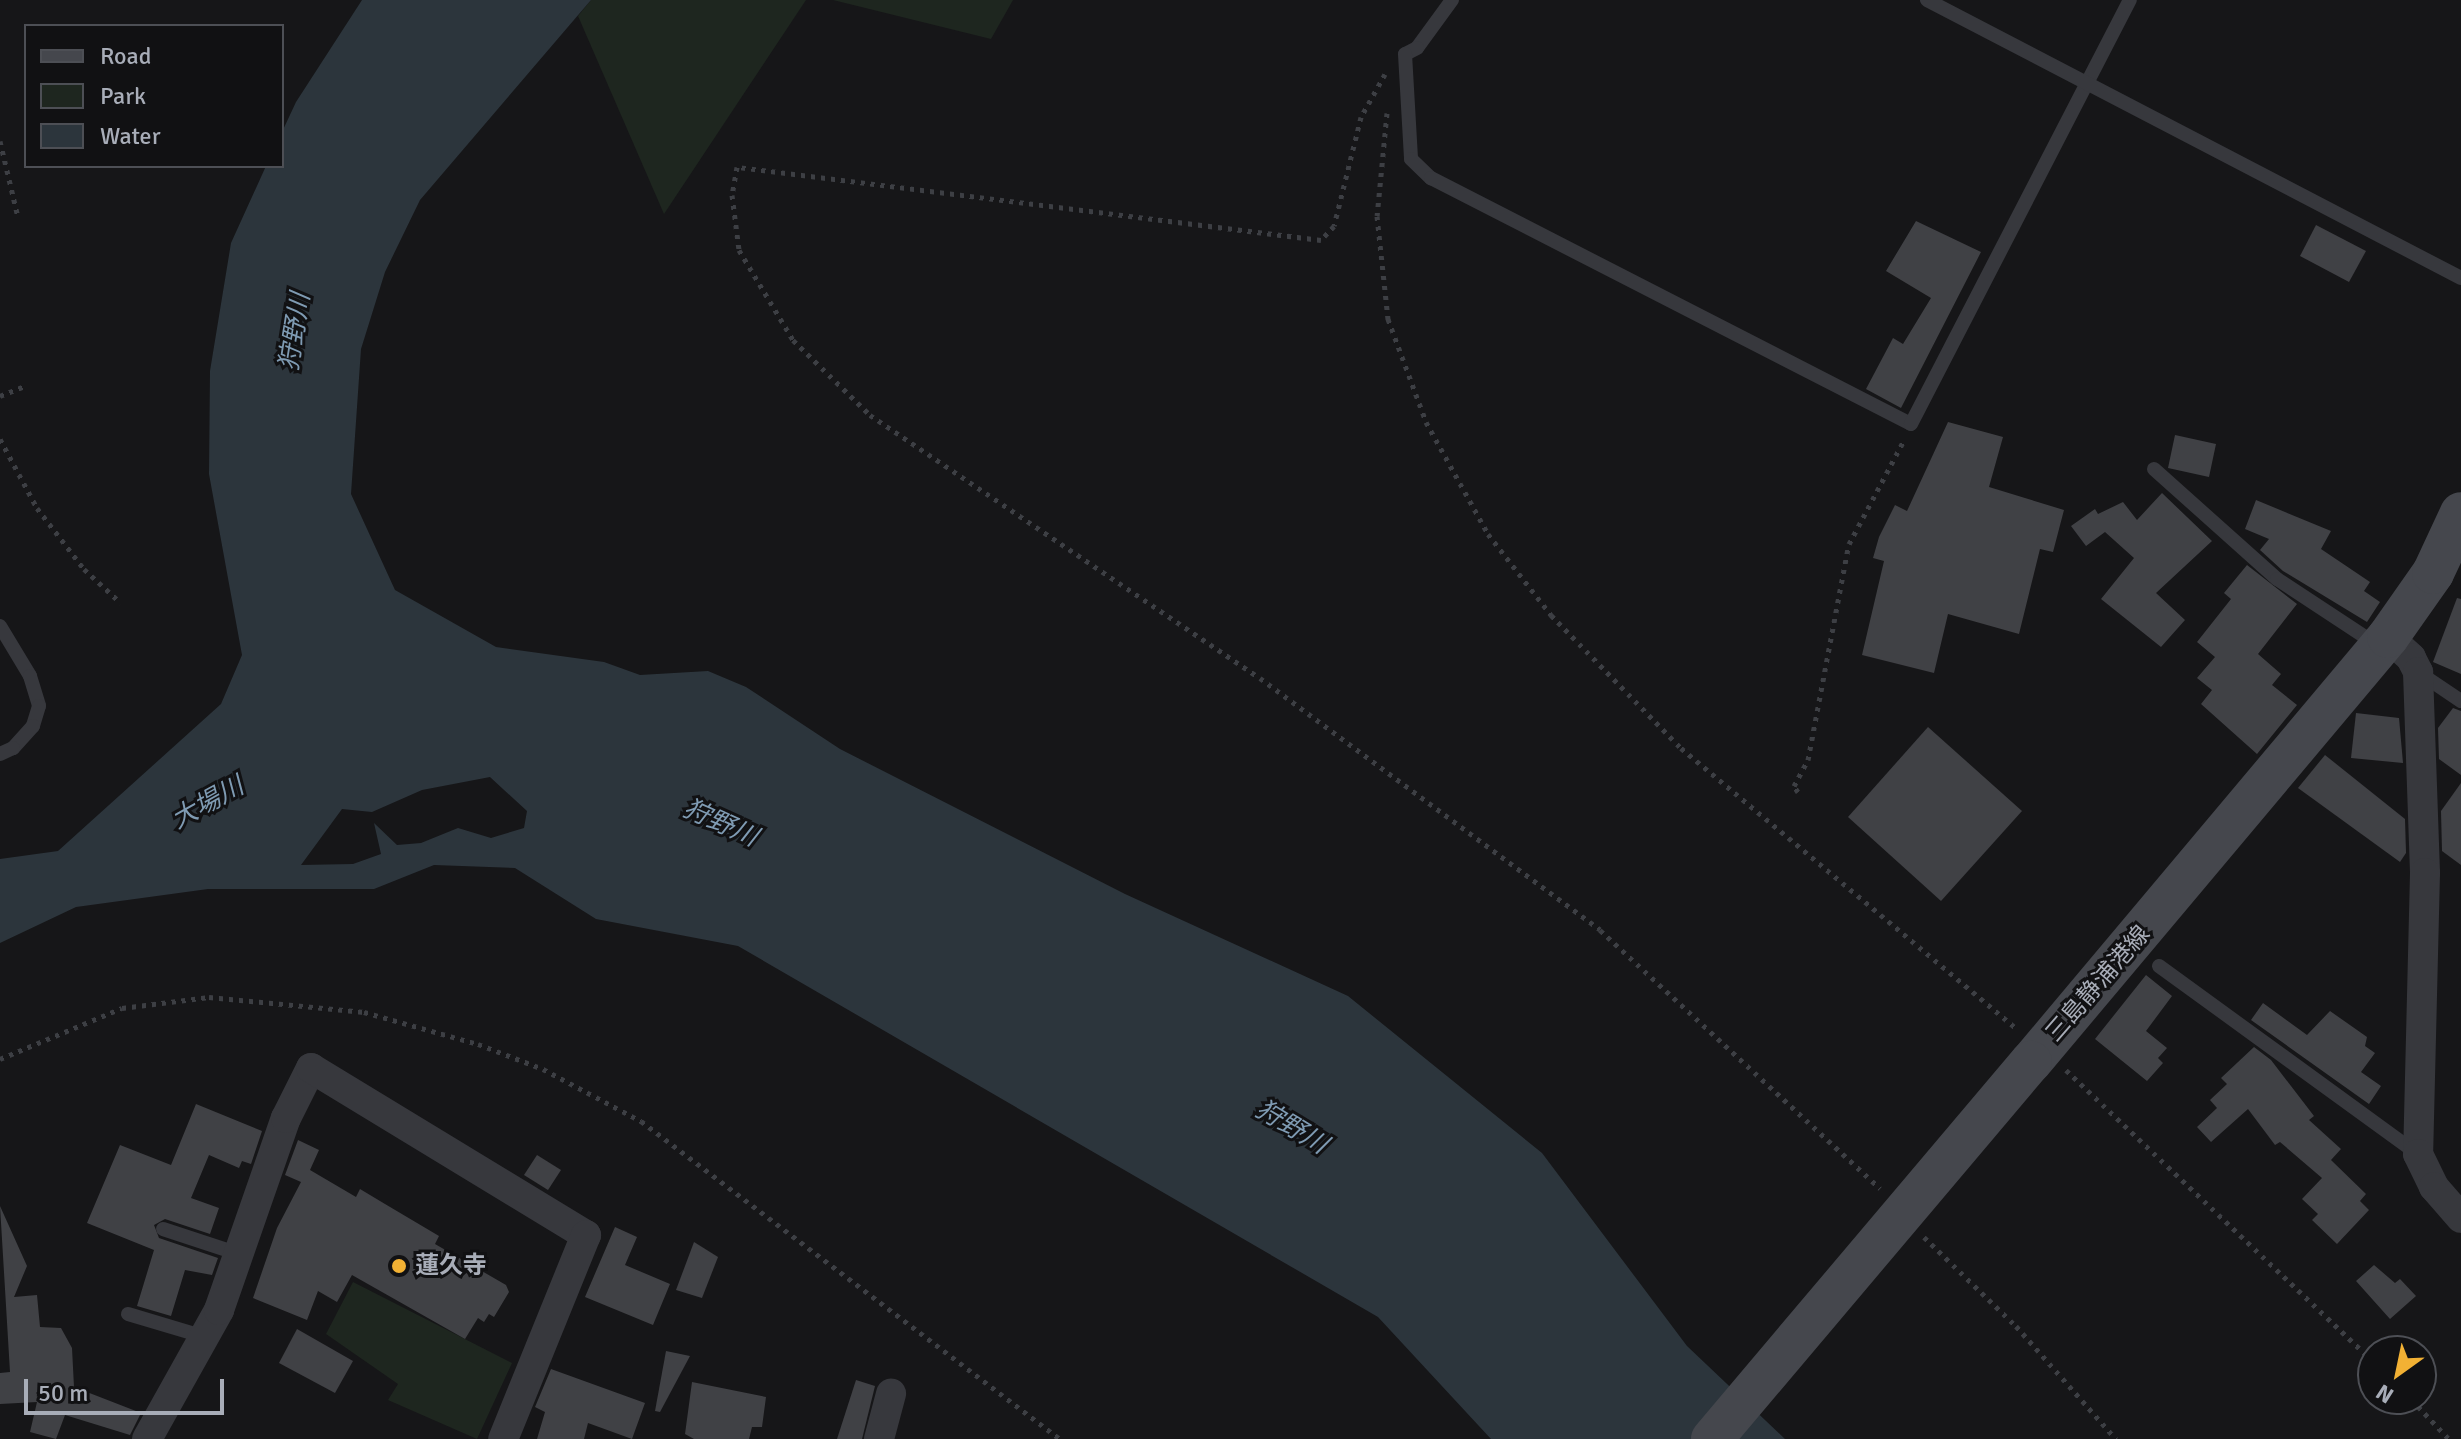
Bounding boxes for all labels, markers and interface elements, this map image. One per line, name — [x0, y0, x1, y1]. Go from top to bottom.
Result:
legend — [24, 24, 284, 168]
text: Road — [100, 41, 151, 71]
text: Park — [100, 81, 146, 111]
text: Water — [100, 121, 160, 151]
water label: 狩野川 — [274, 291, 318, 373]
water label: 大場川 — [166, 771, 250, 837]
water label: 狩野川 — [678, 794, 762, 854]
street label: 三島静浦港線 — [2040, 920, 2156, 1048]
water label: 狩野川 — [1250, 1095, 1332, 1161]
place label: 蓮久寺 — [415, 1252, 487, 1280]
marker: 蓮久寺 — [390, 1257, 408, 1275]
north arrow — [2357, 1335, 2437, 1415]
scale bar — [28, 1363, 228, 1413]
text: 50 m — [38, 1378, 88, 1408]
text: N — [2371, 1378, 2399, 1409]

